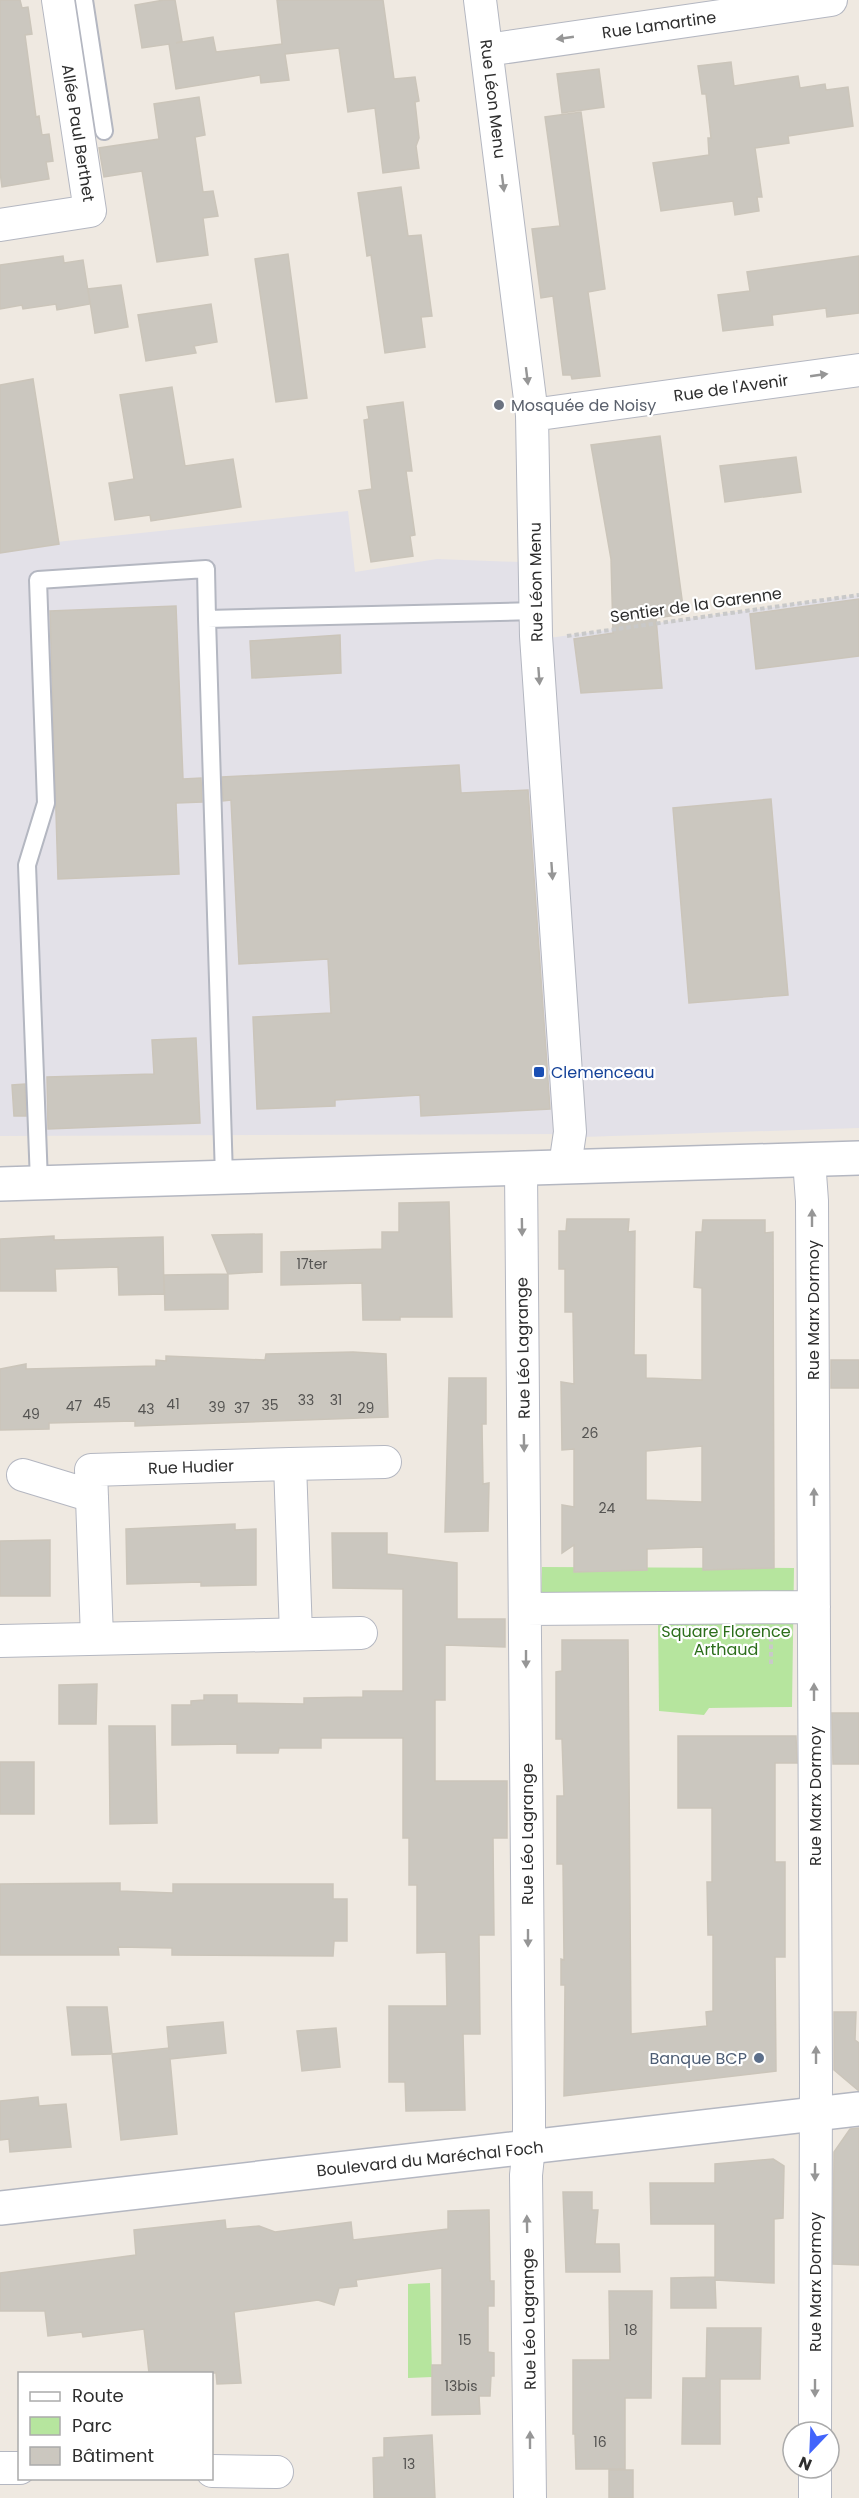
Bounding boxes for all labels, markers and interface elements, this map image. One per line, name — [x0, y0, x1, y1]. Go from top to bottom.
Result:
street label: Rue Lamartine — [600, 6, 718, 44]
one-way arrow — [556, 34, 575, 43]
street label: Rue Léon Menu — [474, 38, 512, 160]
street label: Allée Paul Berthet — [56, 63, 100, 204]
one-way arrow — [498, 174, 508, 193]
one-way arrow — [523, 367, 532, 386]
street label: Rue de l'Avenir — [672, 369, 790, 407]
one-way arrow — [809, 371, 828, 380]
place label: Mosquée de Noisy — [511, 394, 656, 417]
marker: Mosquée de Noisy — [492, 398, 506, 412]
street label: Rue Léon Menu — [523, 522, 549, 642]
street label: Sentier de la Garenne — [609, 582, 783, 628]
one-way arrow — [534, 667, 544, 686]
one-way arrow — [548, 861, 557, 880]
place label: Clemenceau — [551, 1061, 655, 1084]
marker: Clemenceau — [532, 1065, 546, 1079]
one-way arrow — [807, 1209, 817, 1228]
one-way arrow — [517, 1218, 527, 1237]
street label: Rue Marx Dormoy — [802, 1240, 825, 1380]
house number: 17ter — [296, 1254, 328, 1274]
street label: Rue Léo Lagrange — [510, 1277, 536, 1419]
house number: 33 — [298, 1390, 314, 1410]
house number: 31 — [330, 1390, 342, 1410]
house number: 45 — [93, 1393, 111, 1413]
house number: 41 — [166, 1394, 180, 1414]
house number: 35 — [261, 1395, 279, 1415]
house number: 47 — [66, 1396, 83, 1416]
house number: 39 — [208, 1397, 226, 1417]
house number: 37 — [234, 1398, 250, 1418]
house number: 29 — [358, 1398, 374, 1418]
house number: 43 — [137, 1399, 155, 1419]
house number: 49 — [22, 1404, 40, 1424]
house number: 26 — [582, 1423, 599, 1443]
one-way arrow — [519, 1434, 529, 1453]
street label: Rue Hudier — [148, 1454, 234, 1480]
one-way arrow — [809, 1488, 819, 1507]
house number: 24 — [599, 1498, 616, 1518]
park label: Square Florence Arthaud — [661, 1620, 791, 1661]
one-way arrow — [521, 1650, 531, 1669]
one-way arrow — [810, 1683, 819, 1702]
street label: Rue Marx Dormoy — [804, 1726, 827, 1866]
street label: Rue Léo Lagrange — [516, 1763, 539, 1905]
one-way arrow — [523, 1929, 533, 1948]
one-way arrow — [811, 2046, 821, 2065]
place label: Banque BCP — [649, 2047, 747, 2070]
marker: Banque BCP — [752, 2051, 766, 2065]
street label: Boulevard du Maréchal Foch — [315, 2136, 545, 2182]
one-way arrow — [811, 2163, 820, 2182]
street label: Rue Marx Dormoy — [804, 2212, 827, 2352]
one-way arrow — [522, 2214, 532, 2233]
street label: Rue Léo Lagrange — [516, 2248, 542, 2390]
house number: 18 — [624, 2320, 638, 2340]
house number: 15 — [458, 2330, 472, 2350]
legend — [18, 2372, 213, 2480]
house number: 13bis — [445, 2376, 477, 2396]
one-way arrow — [810, 2379, 820, 2398]
text: Route — [72, 2383, 124, 2408]
text: Parc — [72, 2413, 112, 2438]
north arrow — [781, 2420, 841, 2480]
one-way arrow — [525, 2430, 535, 2449]
house number: 16 — [593, 2432, 607, 2452]
text: Bâtiment — [72, 2443, 154, 2468]
text: N — [795, 2450, 815, 2476]
house number: 13 — [403, 2454, 415, 2474]

